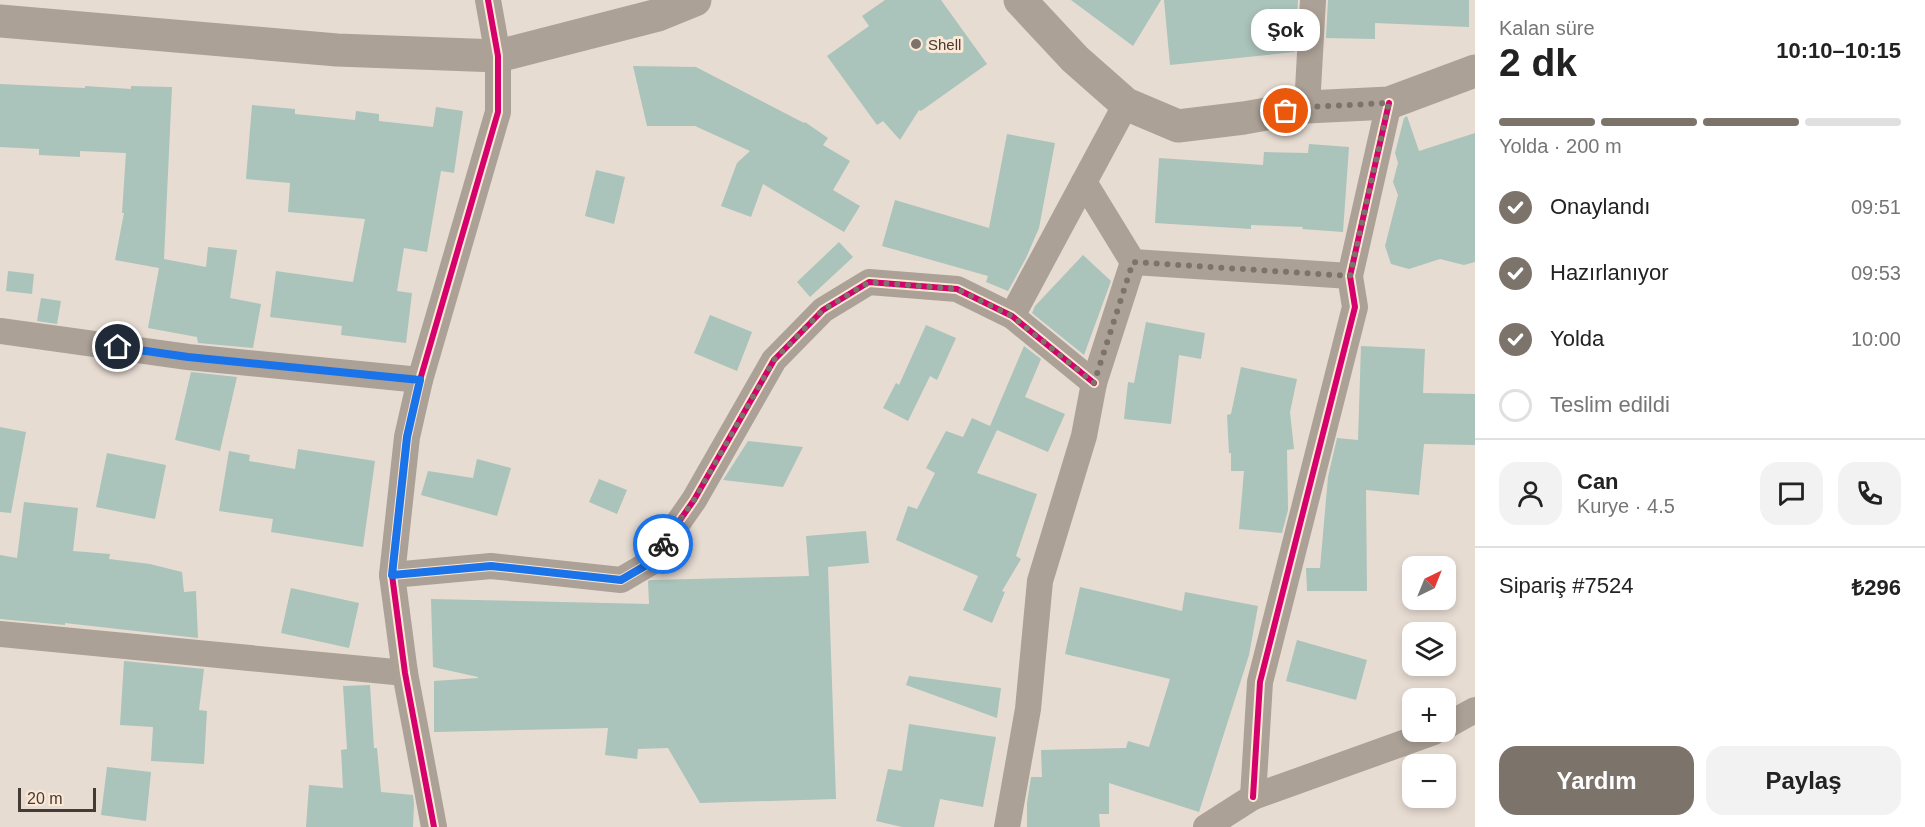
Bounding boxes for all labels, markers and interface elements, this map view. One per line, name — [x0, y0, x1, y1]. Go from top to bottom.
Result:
callout: Şok — [1252, 9, 1320, 51]
text: Kalan süre — [1499, 17, 1595, 39]
text: Şok — [1267, 19, 1304, 41]
place label: Shell — [928, 36, 961, 53]
marker: Shell — [909, 37, 923, 51]
text: 10:10–10:15 — [1776, 38, 1901, 63]
text: 2 dk — [1499, 41, 1577, 84]
pin — [1260, 85, 1311, 136]
icon: bag — [1269, 94, 1302, 127]
text: Yolda · 200 m — [1499, 135, 1622, 157]
icon: check — [1499, 191, 1532, 224]
text: Onaylandı — [1550, 194, 1650, 219]
text: 09:51 — [1851, 196, 1901, 218]
icon: check — [1499, 257, 1532, 290]
text: Hazırlanıyor — [1550, 260, 1669, 285]
text: 09:53 — [1851, 262, 1901, 284]
pin — [92, 321, 143, 372]
icon: check — [1499, 323, 1532, 356]
text: Yolda — [1550, 326, 1604, 351]
text: 10:00 — [1851, 328, 1901, 350]
icon: home — [101, 330, 134, 363]
text: Teslim edildi — [1550, 392, 1670, 417]
button: person — [1499, 462, 1562, 525]
button: chat — [1760, 462, 1823, 525]
button: phone — [1838, 462, 1901, 525]
text: Can — [1577, 469, 1619, 494]
text: Kurye · 4.5 — [1577, 495, 1675, 517]
courier — [633, 514, 693, 574]
icon: bike — [647, 528, 680, 561]
north arrow — [1402, 556, 1456, 610]
map controls — [1402, 556, 1456, 808]
text: Sipariş #7524 — [1499, 573, 1634, 598]
text: ₺296 — [1852, 575, 1901, 600]
button: layers — [1402, 622, 1456, 676]
button: + — [1402, 688, 1456, 742]
button: Yardım — [1499, 746, 1694, 815]
button: Paylaş — [1706, 746, 1901, 815]
button: − — [1402, 754, 1456, 808]
scale bar — [18, 785, 96, 812]
text: 20 m — [27, 790, 63, 807]

